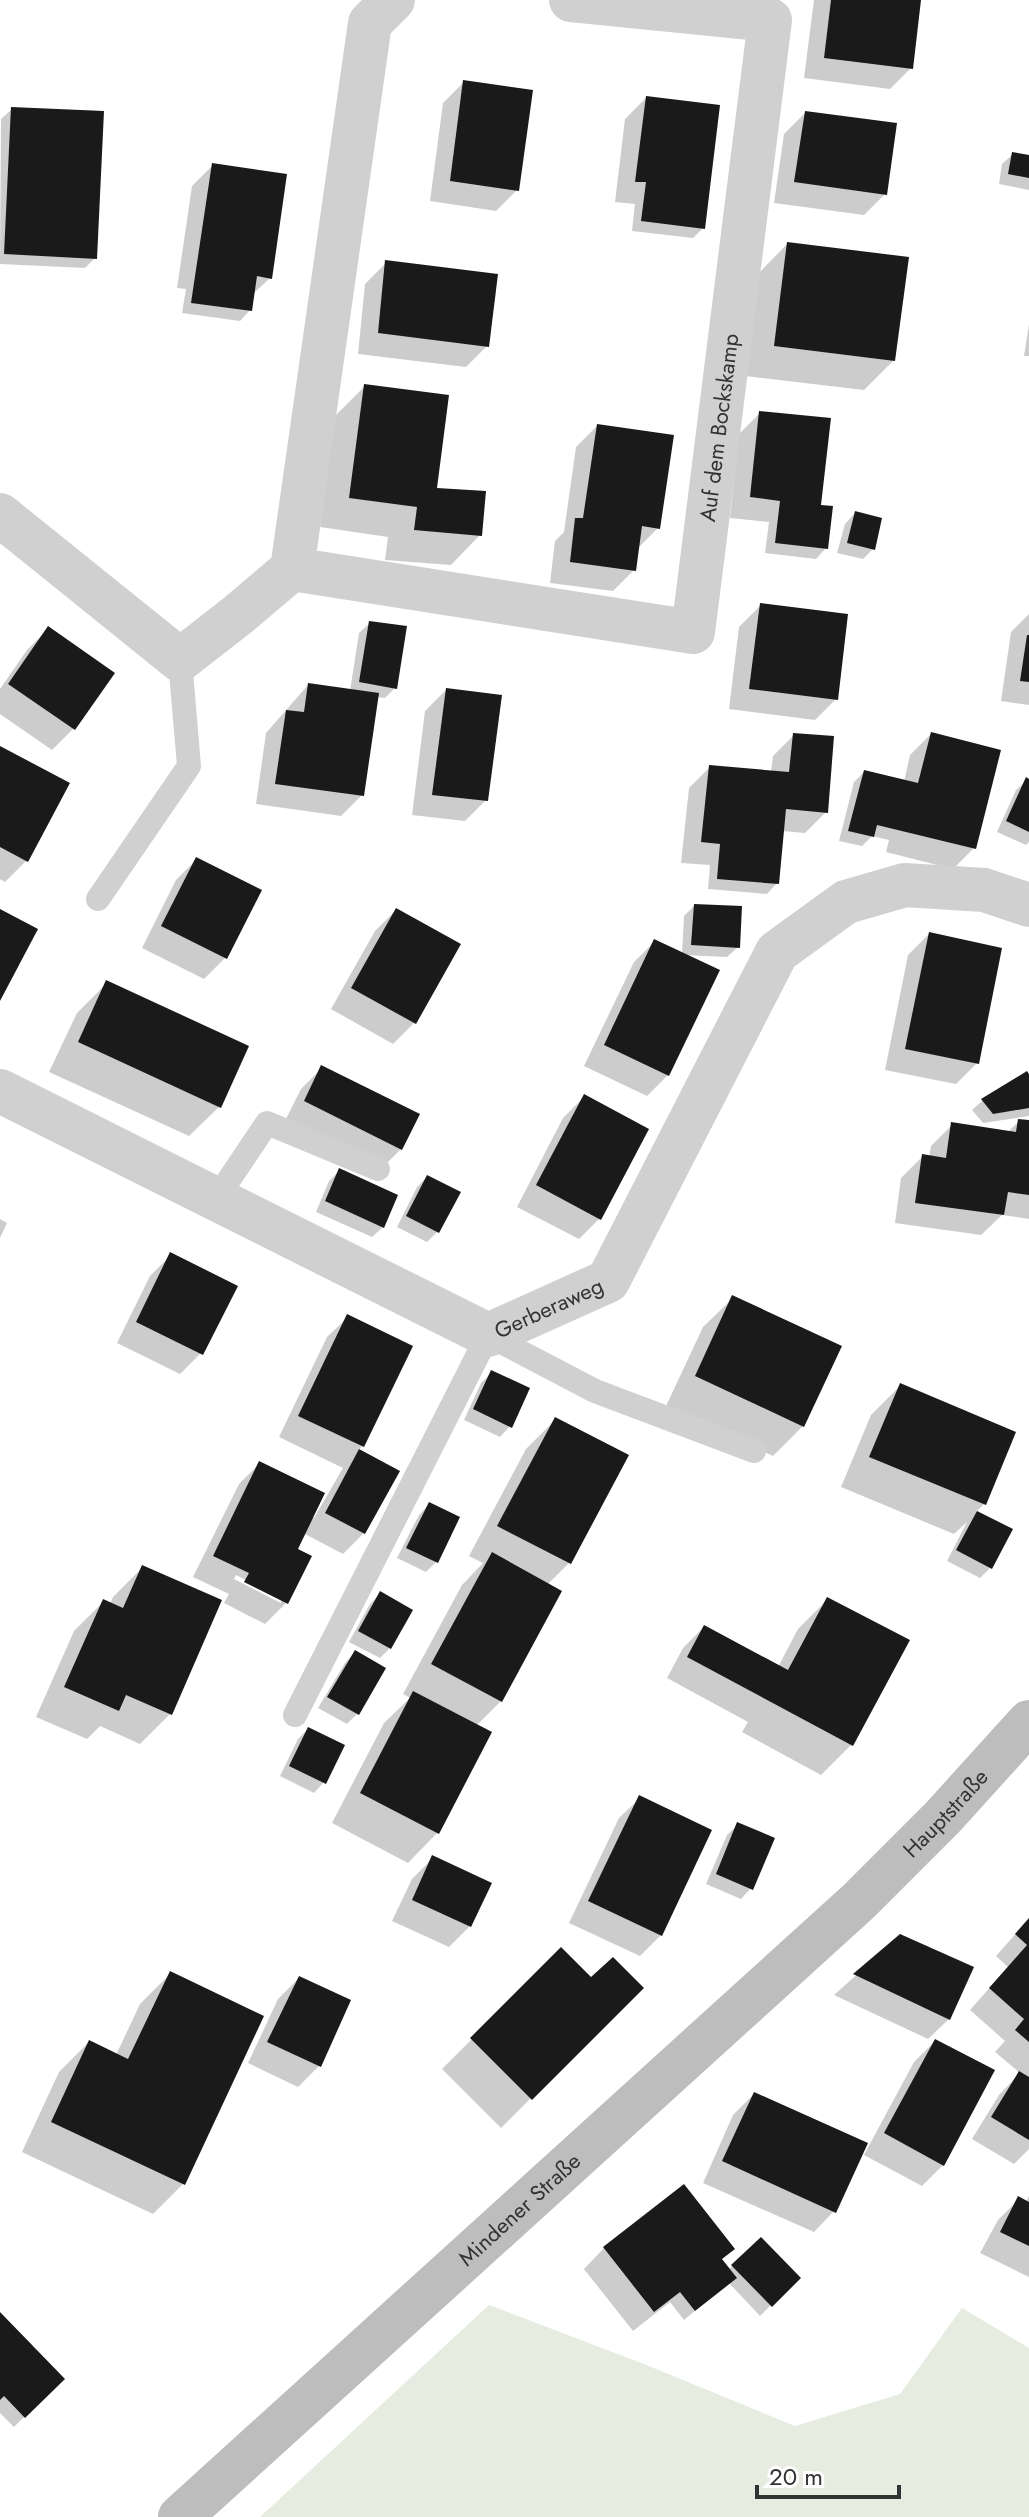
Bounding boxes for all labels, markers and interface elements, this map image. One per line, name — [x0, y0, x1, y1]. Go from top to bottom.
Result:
street label: Auf dem Bockskamp — [691, 331, 746, 524]
street label: Gerberaweg — [489, 1269, 608, 1346]
street label: Hauptstraße — [895, 1762, 995, 1865]
street label: Mindener Straße — [451, 2145, 587, 2273]
scale bar — [757, 2449, 899, 2499]
text: 20 m — [769, 2459, 823, 2494]

